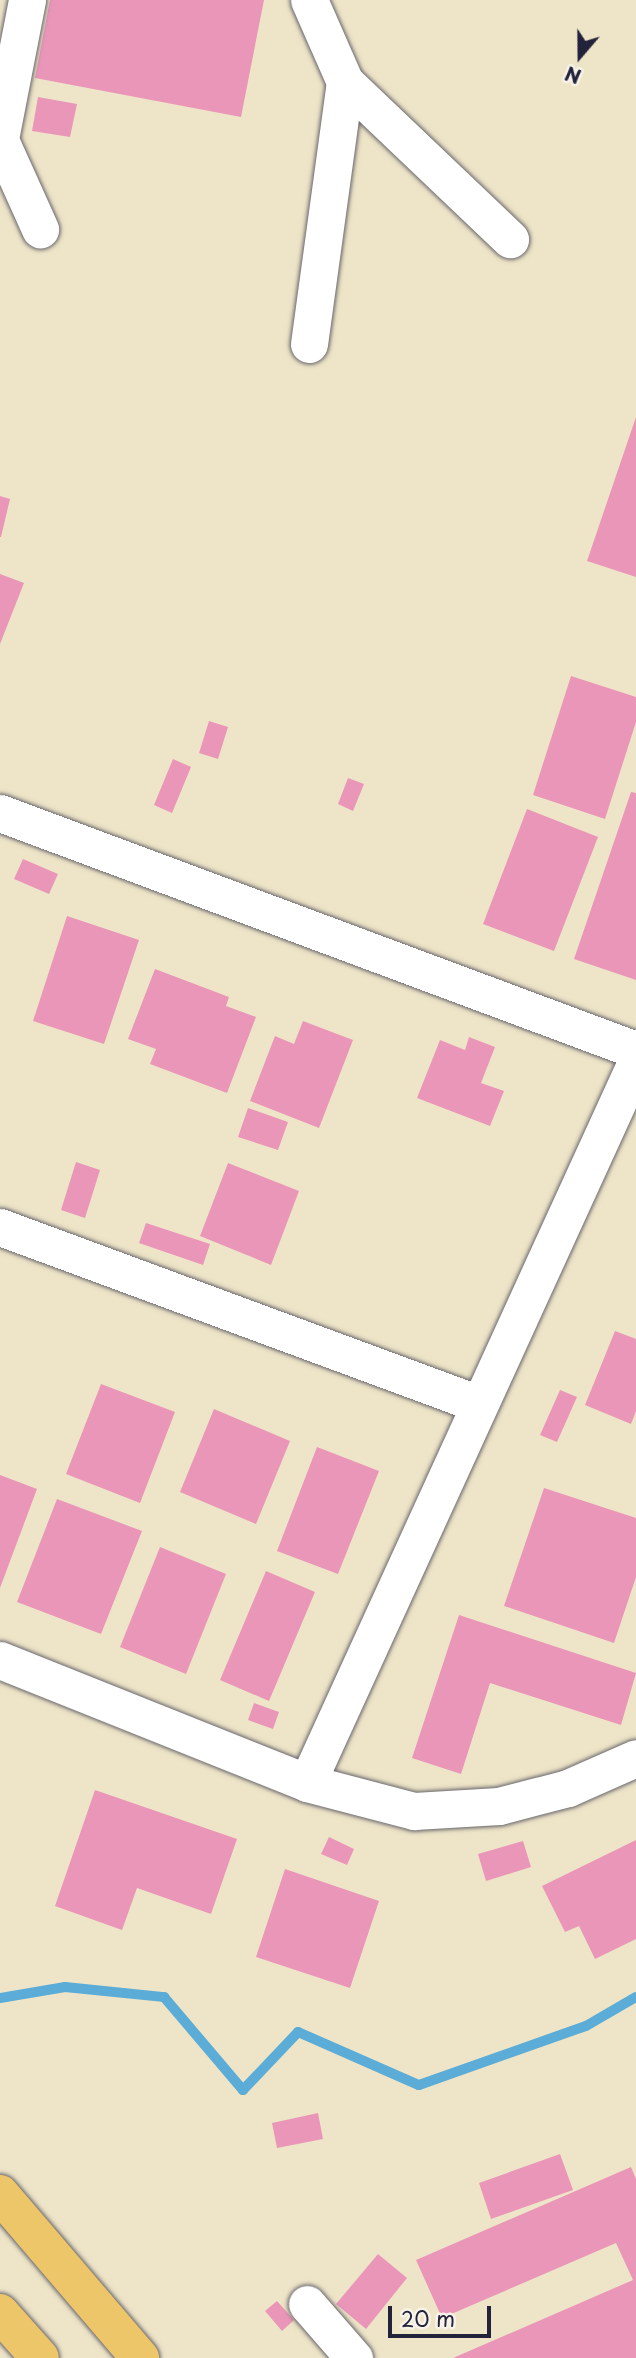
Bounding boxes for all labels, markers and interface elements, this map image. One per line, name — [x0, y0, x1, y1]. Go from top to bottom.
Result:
north arrow — [545, 21, 615, 91]
text: N — [561, 60, 585, 91]
scale bar — [391, 2292, 494, 2336]
text: 20 m — [401, 2302, 455, 2334]

